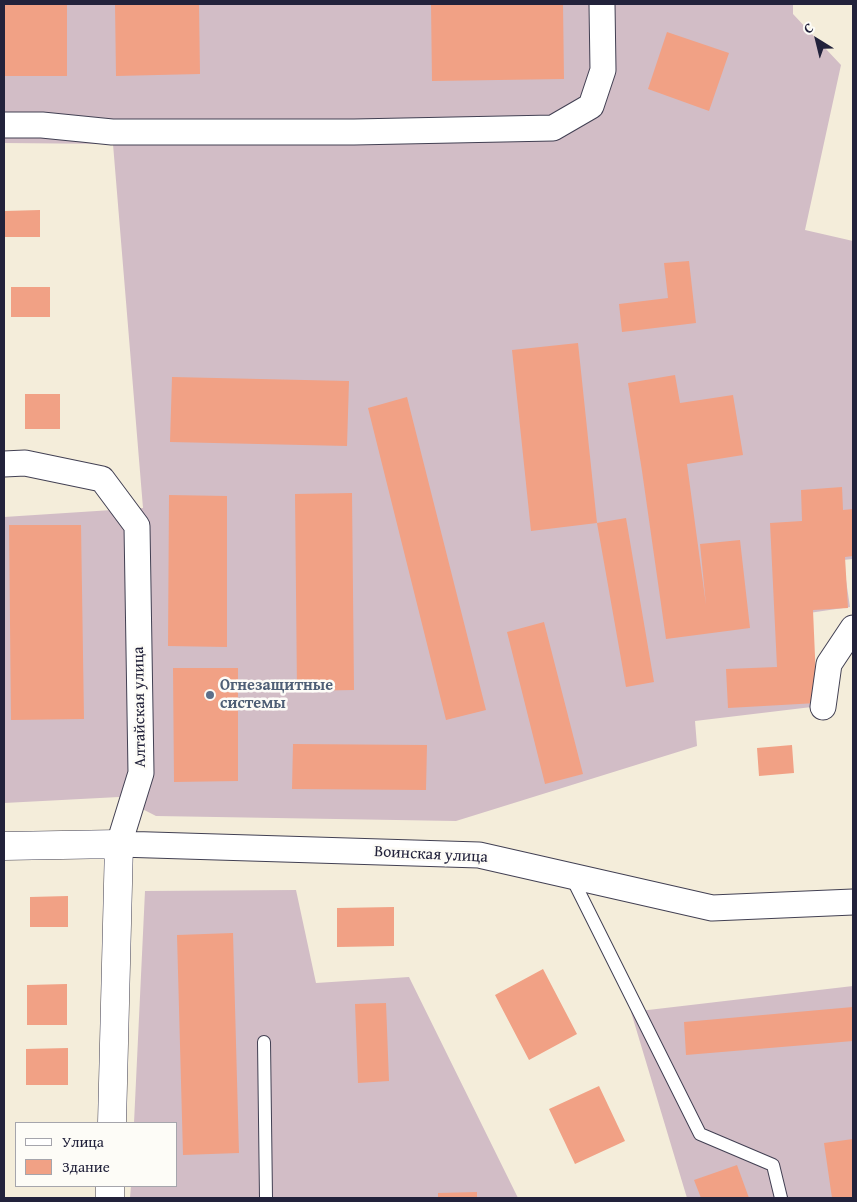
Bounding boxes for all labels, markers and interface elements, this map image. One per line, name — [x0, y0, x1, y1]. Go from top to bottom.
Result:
north arrow — [792, 15, 842, 65]
text: С — [799, 17, 817, 38]
street label: Алтайская улица — [129, 646, 151, 768]
place label: Огнезащитные системы — [220, 676, 333, 714]
marker: Огнезащитные системы — [204, 689, 216, 701]
street label: Воинская улица — [374, 842, 488, 868]
legend — [15, 1122, 178, 1187]
text: Улица — [62, 1131, 104, 1152]
text: Здание — [62, 1156, 110, 1177]

